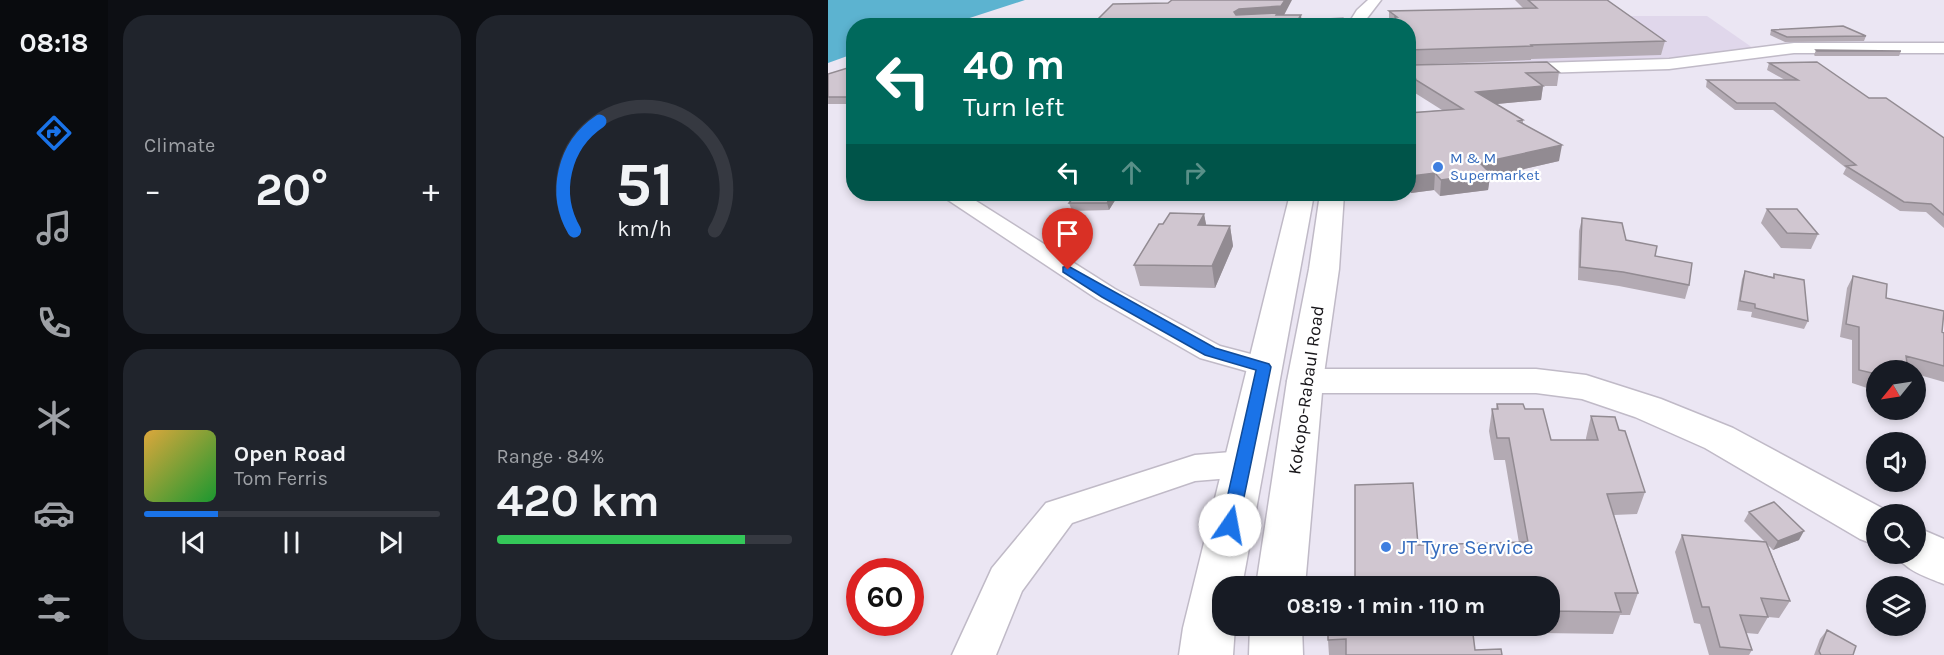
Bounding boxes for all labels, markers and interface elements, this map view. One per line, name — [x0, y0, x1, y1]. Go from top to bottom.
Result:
text: 08:18 — [20, 27, 88, 59]
text: 40 m — [963, 40, 1065, 90]
icon: left — [864, 42, 942, 120]
text: Turn left — [963, 91, 1064, 123]
icon: directions — [33, 112, 75, 154]
text: Climate — [144, 134, 215, 157]
text: 51 — [615, 148, 674, 221]
place label: M & M Supermarket — [1450, 149, 1540, 184]
icon: left — [1052, 156, 1085, 189]
icon: ahead — [1115, 156, 1148, 189]
icon: right — [1178, 156, 1211, 189]
marker: M & M Supermarket — [1431, 160, 1445, 174]
text: 20° — [255, 164, 328, 216]
text: − — [144, 171, 161, 209]
text: + — [422, 171, 439, 209]
icon: music — [33, 207, 75, 249]
pin — [1042, 208, 1093, 270]
text: km/h — [617, 217, 671, 242]
icon: arrive — [1051, 217, 1084, 250]
icon: phone — [33, 302, 75, 344]
street label: Kokopo-Rabaul Road — [1283, 304, 1329, 476]
north arrow — [1866, 360, 1926, 420]
map controls — [1866, 360, 1926, 636]
icon: climate — [33, 397, 75, 439]
button: sound — [1866, 432, 1926, 492]
text: Open Road — [234, 441, 346, 467]
text: Range · 84% — [497, 445, 604, 468]
text: Tom Ferris — [234, 467, 328, 490]
text: 420 km — [497, 475, 660, 527]
icon: car — [33, 492, 75, 534]
position arrow — [1198, 493, 1262, 557]
button: search — [1866, 504, 1926, 564]
icon: previous — [177, 526, 210, 559]
icon: pause — [275, 526, 308, 559]
icon: next — [374, 526, 407, 559]
place label: JT Tyre Service — [1398, 535, 1534, 559]
marker: JT Tyre Service — [1379, 540, 1393, 554]
speed limit sign: 60 — [846, 558, 924, 636]
button: layers — [1866, 576, 1926, 636]
icon: filters — [33, 587, 75, 629]
text: 08:19 · 1 min · 110 m — [1287, 593, 1485, 619]

